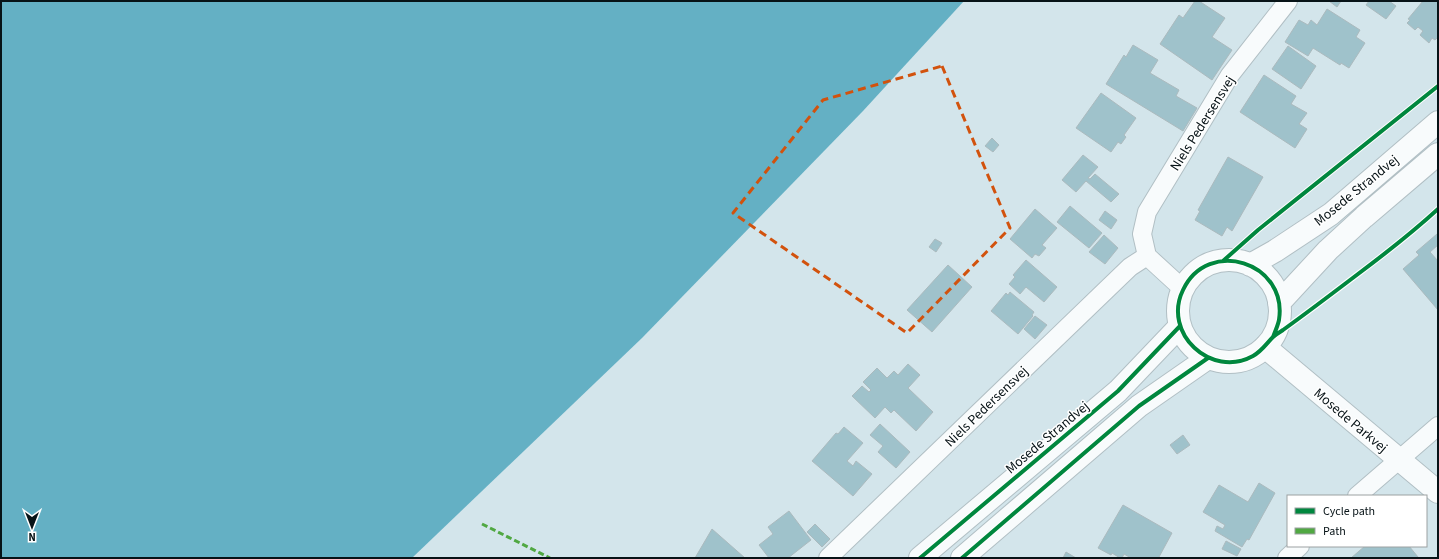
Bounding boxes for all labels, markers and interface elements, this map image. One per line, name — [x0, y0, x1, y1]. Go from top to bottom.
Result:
street label: Niels Pedersensvej — [1165, 72, 1240, 175]
street label: Mosede Strandvej — [1310, 150, 1403, 231]
street label: Niels Pedersensvej — [941, 362, 1033, 452]
street label: Mosede Parkvej — [1309, 384, 1392, 458]
street label: Mosede Strandvej — [1001, 397, 1094, 479]
legend — [1287, 495, 1427, 547]
text: Cycle path — [1323, 503, 1375, 520]
north arrow — [12, 507, 52, 547]
text: Path — [1323, 523, 1346, 540]
text: N — [28, 529, 36, 544]

